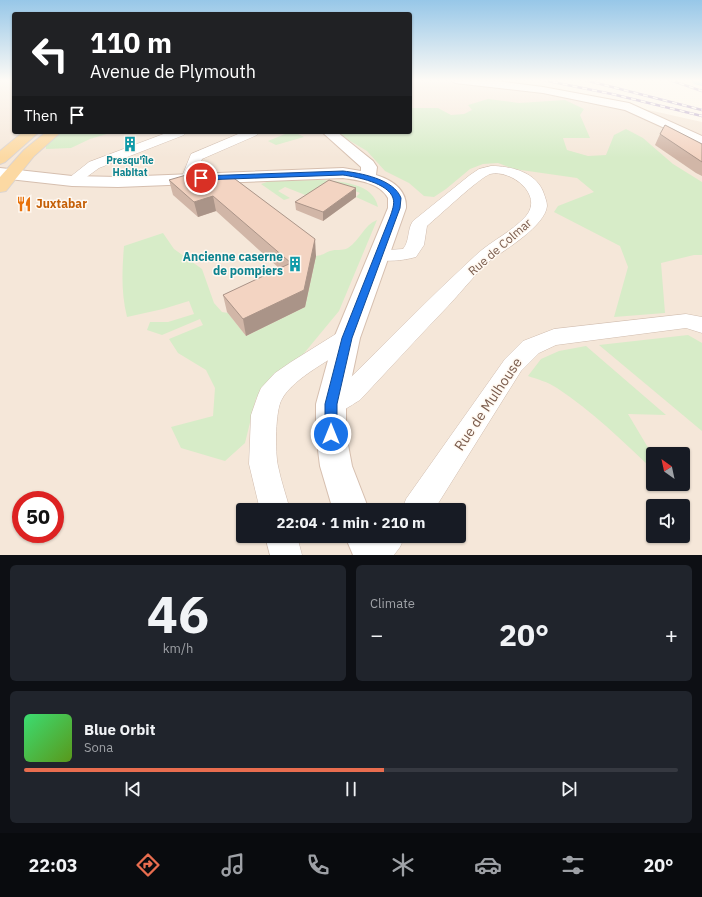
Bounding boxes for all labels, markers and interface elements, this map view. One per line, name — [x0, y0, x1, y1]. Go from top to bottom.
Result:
text: 110 m — [90, 24, 172, 61]
icon: left — [24, 28, 76, 80]
text: Avenue de Plymouth — [90, 60, 256, 83]
icon: arrive — [66, 104, 88, 126]
text: Then — [24, 106, 58, 125]
building icon: Presqu'île Habitat — [121, 135, 139, 153]
place label: Presqu'île Habitat — [106, 154, 154, 179]
pin — [184, 161, 218, 195]
icon: arrive — [190, 167, 212, 189]
restaurant icon: Juxtabar — [15, 195, 33, 213]
place label: Juxtabar — [36, 196, 87, 211]
street label: Rue de Colmar — [465, 215, 535, 278]
place label: Ancienne caserne de pompiers — [183, 249, 283, 278]
building icon: Ancienne caserne de pompiers — [286, 255, 304, 273]
street label: Rue de Mulhouse — [450, 354, 526, 454]
position arrow — [310, 413, 352, 455]
north arrow — [646, 447, 690, 491]
map controls — [646, 447, 690, 543]
speed limit sign: 50 — [12, 491, 64, 543]
button: sound — [646, 499, 690, 543]
text: 22:04 · 1 min · 210 m — [277, 513, 425, 532]
text: 46 — [147, 580, 209, 647]
text: Climate — [370, 595, 415, 612]
text: 20° — [499, 615, 549, 654]
text: − — [370, 620, 383, 649]
text: + — [665, 620, 678, 649]
text: km/h — [163, 640, 193, 657]
text: Blue Orbit — [84, 720, 155, 739]
text: Sona — [84, 739, 113, 756]
icon: previous — [122, 778, 144, 800]
icon: pause — [340, 778, 362, 800]
icon: next — [558, 778, 580, 800]
icon: directions — [134, 851, 162, 879]
icon: music — [219, 851, 247, 879]
icon: phone — [304, 851, 332, 879]
icon: climate — [389, 851, 417, 879]
icon: car — [474, 851, 502, 879]
icon: filters — [559, 851, 587, 879]
text: 22:03 — [28, 854, 78, 877]
text: 20° — [643, 854, 674, 877]

